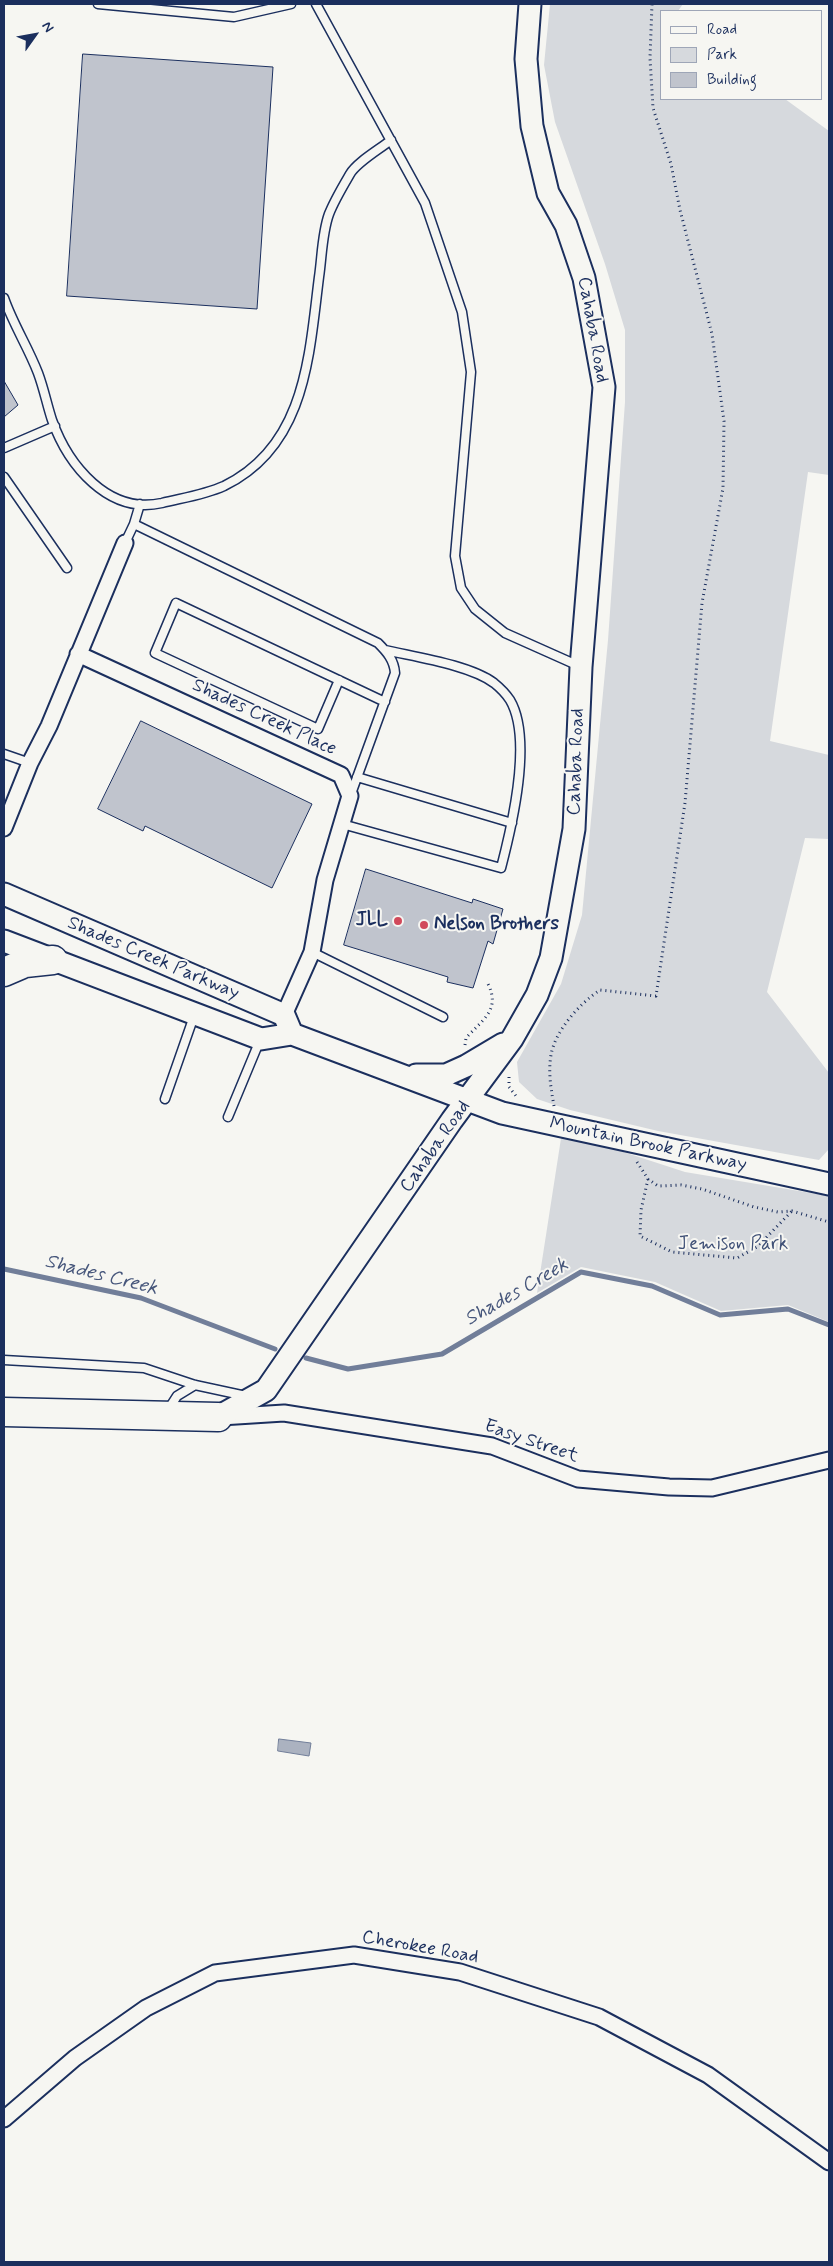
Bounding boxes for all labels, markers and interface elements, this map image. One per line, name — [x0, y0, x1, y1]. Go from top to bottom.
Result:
north arrow — [10, 10, 60, 60]
legend — [660, 10, 823, 100]
text: N — [38, 18, 58, 36]
text: Road — [707, 20, 737, 40]
text: Park — [707, 45, 737, 65]
text: Building — [707, 70, 757, 90]
street label: Cahaba Road — [571, 275, 613, 385]
street label: Shades Creek Place — [188, 675, 340, 761]
street label: Cahaba Road — [564, 708, 590, 816]
place label: JLL — [356, 910, 388, 932]
street label: Shades Creek Parkway — [64, 912, 242, 1006]
place label: Nelson Brothers — [434, 914, 559, 936]
marker: JLL — [392, 915, 404, 927]
marker: Nelson Brothers — [418, 919, 430, 931]
street label: Cahaba Road — [396, 1097, 476, 1197]
street label: Mountain Brook Parkway — [547, 1113, 749, 1177]
park label: Jemison Park — [678, 1234, 788, 1256]
water label: Shades Creek — [42, 1250, 160, 1302]
water label: Shades Creek — [461, 1254, 573, 1332]
street label: Easy Street — [481, 1415, 581, 1469]
street label: Cherokee Road — [360, 1927, 480, 1969]

